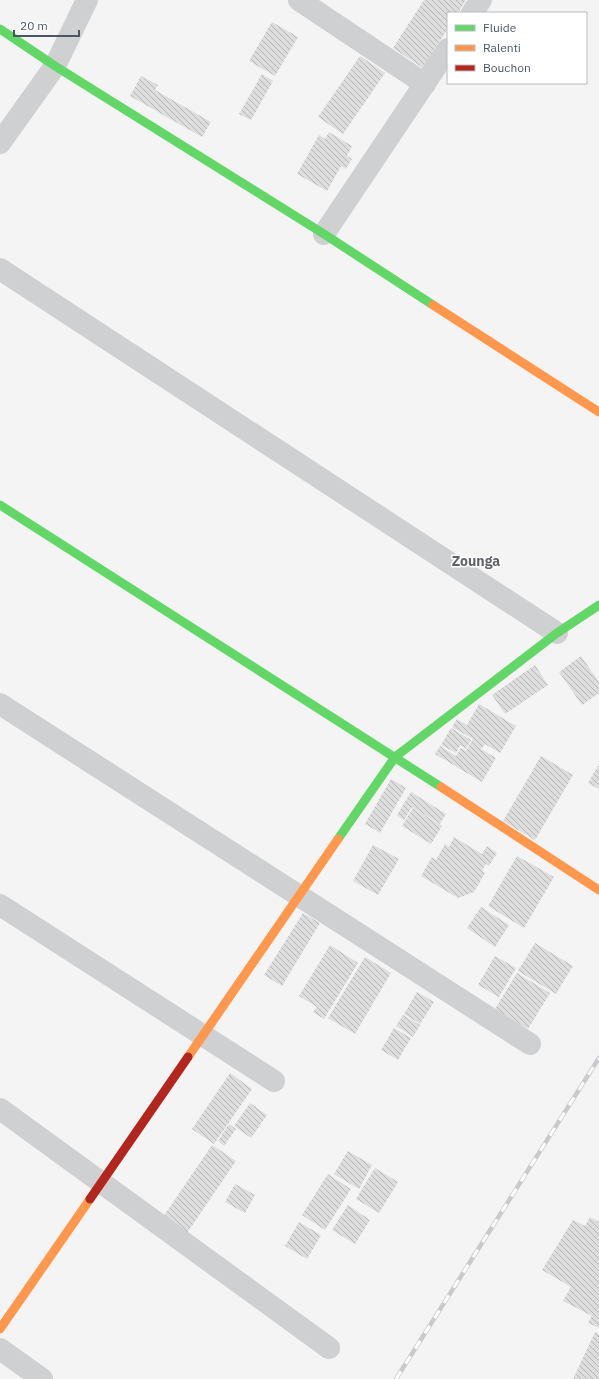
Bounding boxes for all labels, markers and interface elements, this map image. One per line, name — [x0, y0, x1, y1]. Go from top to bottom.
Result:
scale bar — [14, 12, 79, 38]
legend — [447, 12, 587, 84]
text: 20 m — [20, 18, 48, 33]
text: Fluide — [483, 20, 517, 35]
text: Ralenti — [483, 40, 521, 55]
text: Bouchon — [483, 60, 531, 75]
district label: Zounga — [452, 552, 500, 570]

